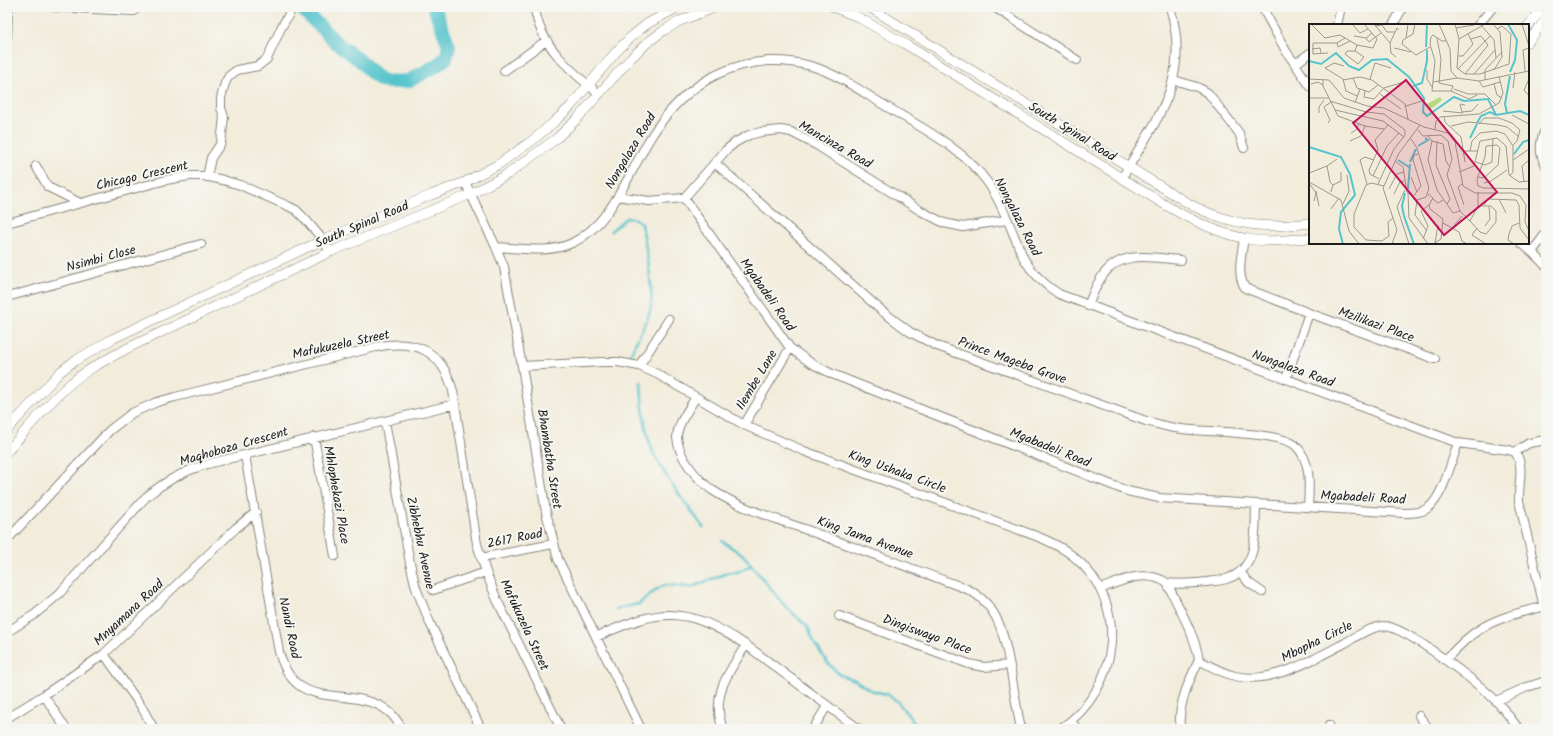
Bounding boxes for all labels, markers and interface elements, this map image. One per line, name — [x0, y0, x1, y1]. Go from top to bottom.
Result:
inset map — [1309, 24, 1529, 244]
street label: South Spinal Road — [1024, 97, 1120, 168]
street label: Nongalaza Road — [600, 108, 662, 193]
street label: Mancinza Road — [794, 115, 876, 175]
street label: Chicago Crescent — [94, 155, 191, 197]
street label: Nongalaza Road — [988, 174, 1046, 261]
street label: South Spinal Road — [312, 196, 413, 254]
street label: Nsimbi Close — [64, 240, 138, 278]
street label: Mgabadeli Road — [734, 254, 800, 336]
street label: Mzilikazi Place — [1335, 302, 1417, 349]
street label: Mafukuzela Street — [290, 324, 392, 366]
street label: Prince Mageba Grove — [955, 332, 1069, 390]
street label: Nongalaza Road — [1249, 344, 1338, 394]
street label: Ilembe Lane — [731, 346, 783, 414]
street label: Bhambatha Street — [531, 408, 567, 511]
street label: Maqhoboza Crescent — [177, 421, 292, 473]
street label: Mgabadeli Road — [1006, 422, 1094, 474]
street label: Mhlophekazi Place — [317, 444, 355, 546]
street label: King Ushaka Circle — [845, 445, 949, 500]
street label: Mgabadeli Road — [1320, 485, 1407, 511]
street label: Zibhebhu Avenue — [400, 495, 440, 591]
street label: King Jama Avenue — [814, 511, 916, 565]
street label: 2617 Road — [485, 523, 545, 555]
street label: Mnyamana Road — [89, 574, 169, 651]
street label: Mafukuzela Street — [494, 576, 555, 675]
street label: Nandi Road — [272, 595, 306, 661]
street label: Dingiswayo Place — [880, 609, 975, 661]
street label: Mbopha Circle — [1278, 616, 1357, 668]

